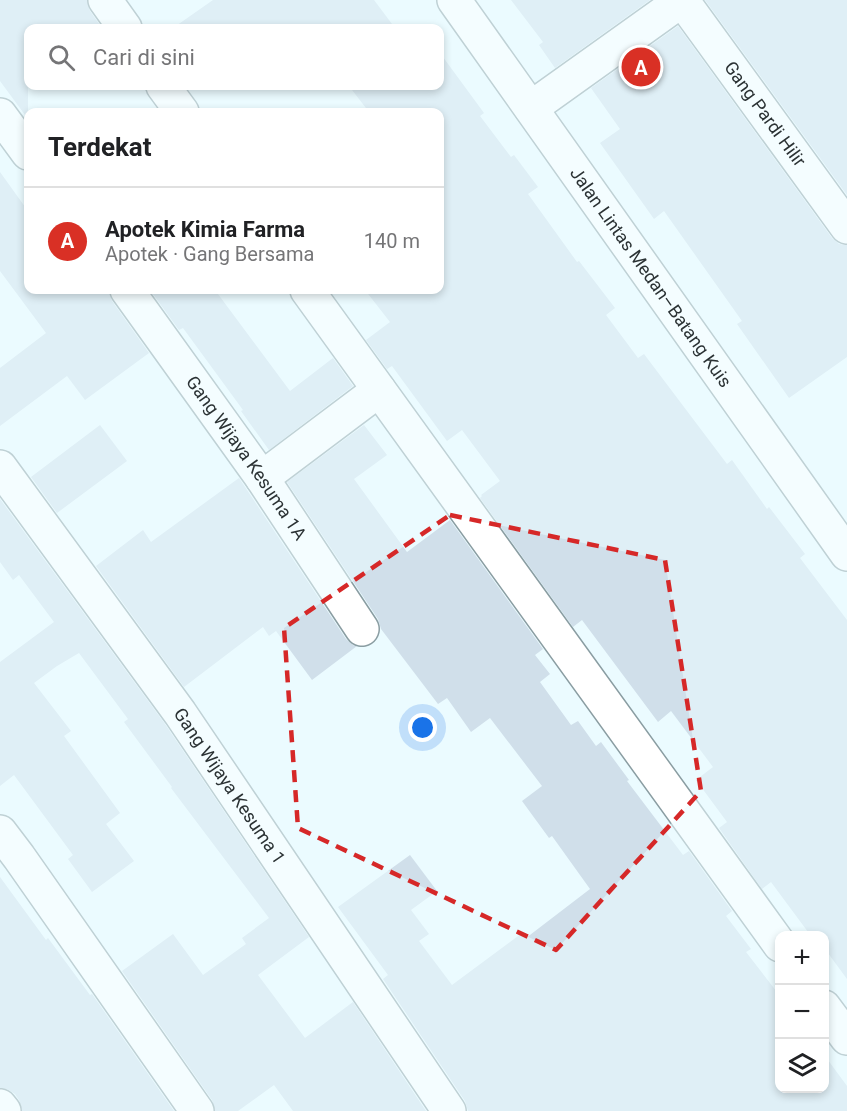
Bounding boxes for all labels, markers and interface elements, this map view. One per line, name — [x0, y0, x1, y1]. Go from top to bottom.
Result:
search box — [24, 24, 444, 90]
icon: search — [45, 41, 78, 74]
pin: A — [622, 44, 660, 90]
text: Cari di sini — [93, 45, 195, 70]
street label: Gang Pardi Hilir — [720, 57, 810, 170]
text: Terdekat — [48, 132, 152, 162]
street label: Jalan Lintas Medan–Batang Kuis — [566, 163, 736, 391]
text: Apotek Kimia Farma — [105, 217, 305, 242]
text: A — [61, 229, 74, 253]
text: 140 m — [364, 229, 420, 253]
text: Apotek · Gang Bersama — [105, 242, 314, 266]
street label: Gang Wijaya Kesuma 1A — [182, 372, 311, 544]
street label: Gang Wijaya Kesuma 1 — [170, 704, 290, 868]
your location — [408, 713, 437, 742]
map controls — [775, 931, 829, 1093]
button: + — [775, 931, 829, 985]
button: − — [775, 985, 829, 1039]
button: layers — [775, 1039, 829, 1093]

